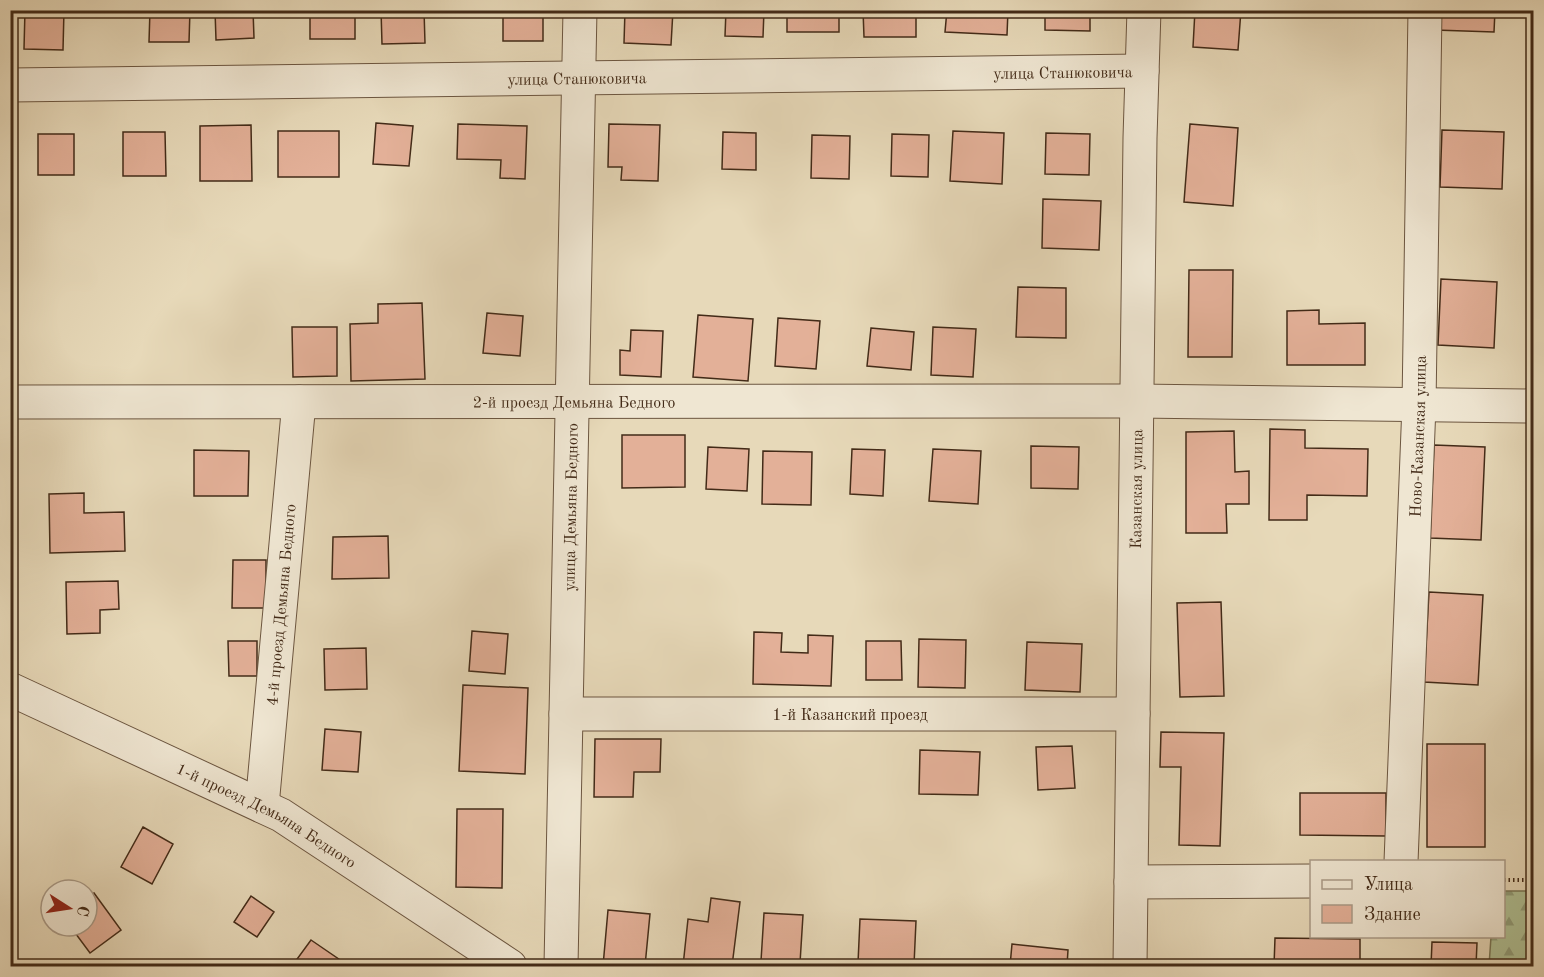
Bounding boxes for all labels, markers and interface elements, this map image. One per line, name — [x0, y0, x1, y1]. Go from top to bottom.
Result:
street label: улица Станюковича — [993, 65, 1133, 83]
street label: улица Станюковича — [507, 71, 647, 89]
street label: Ново-Казанская улица — [1409, 355, 1430, 518]
street label: 2-й проезд Демьяна Бедного — [473, 395, 675, 412]
street label: улица Демьяна Бедного — [562, 423, 582, 591]
street label: Казанская улица — [1129, 429, 1146, 549]
street label: 4-й проезд Демьяна Бедного — [265, 503, 300, 707]
street label: 1-й Казанский проезд — [772, 708, 928, 724]
street label: 1-й проезд Демьяна Бедного — [173, 761, 358, 872]
legend — [1310, 860, 1505, 938]
text: Улица — [1364, 876, 1413, 894]
north arrow — [39, 878, 99, 938]
text: С — [73, 904, 91, 918]
text: Здание — [1364, 906, 1421, 924]

